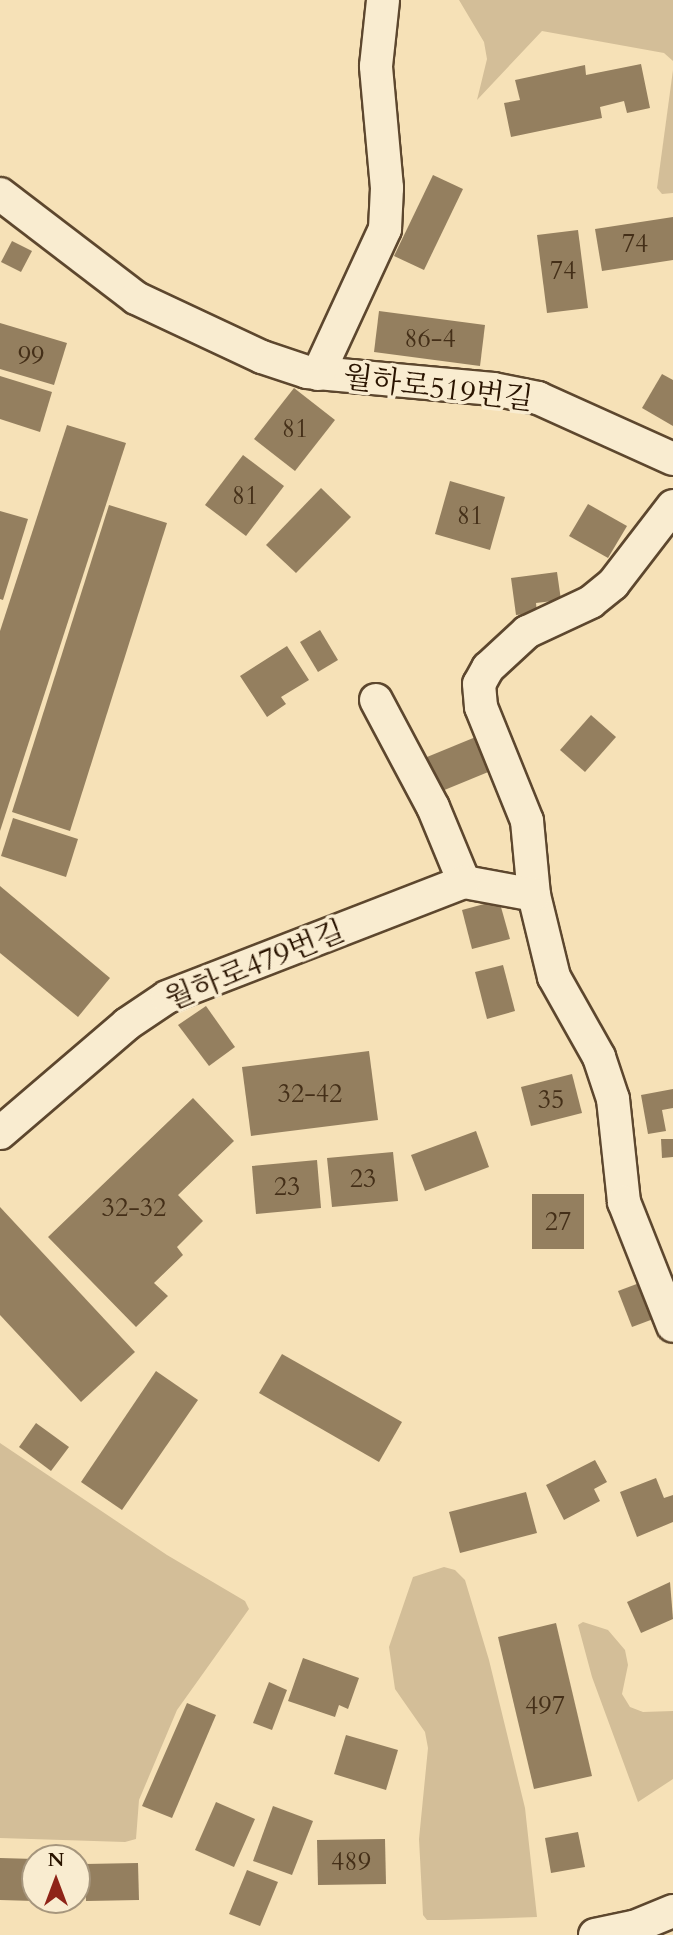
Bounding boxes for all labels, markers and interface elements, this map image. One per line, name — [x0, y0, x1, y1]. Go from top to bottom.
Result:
house number: 74 — [622, 228, 648, 260]
house number: 74 — [550, 255, 576, 287]
house number: 86-4 — [404, 323, 456, 355]
house number: 99 — [18, 340, 44, 372]
street label: 월하로519번길 — [341, 359, 535, 419]
house number: 81 — [282, 413, 308, 445]
house number: 81 — [232, 480, 258, 512]
house number: 81 — [457, 500, 483, 532]
street label: 월하로479번길 — [160, 914, 350, 1018]
house number: 32-42 — [278, 1078, 342, 1110]
house number: 35 — [538, 1084, 564, 1116]
house number: 23 — [350, 1163, 376, 1195]
house number: 23 — [274, 1171, 300, 1203]
house number: 32-32 — [102, 1192, 166, 1224]
house number: 27 — [545, 1206, 571, 1238]
house number: 497 — [525, 1690, 565, 1722]
north arrow — [21, 1844, 91, 1914]
house number: 489 — [331, 1846, 371, 1878]
text: N — [48, 1847, 64, 1873]

